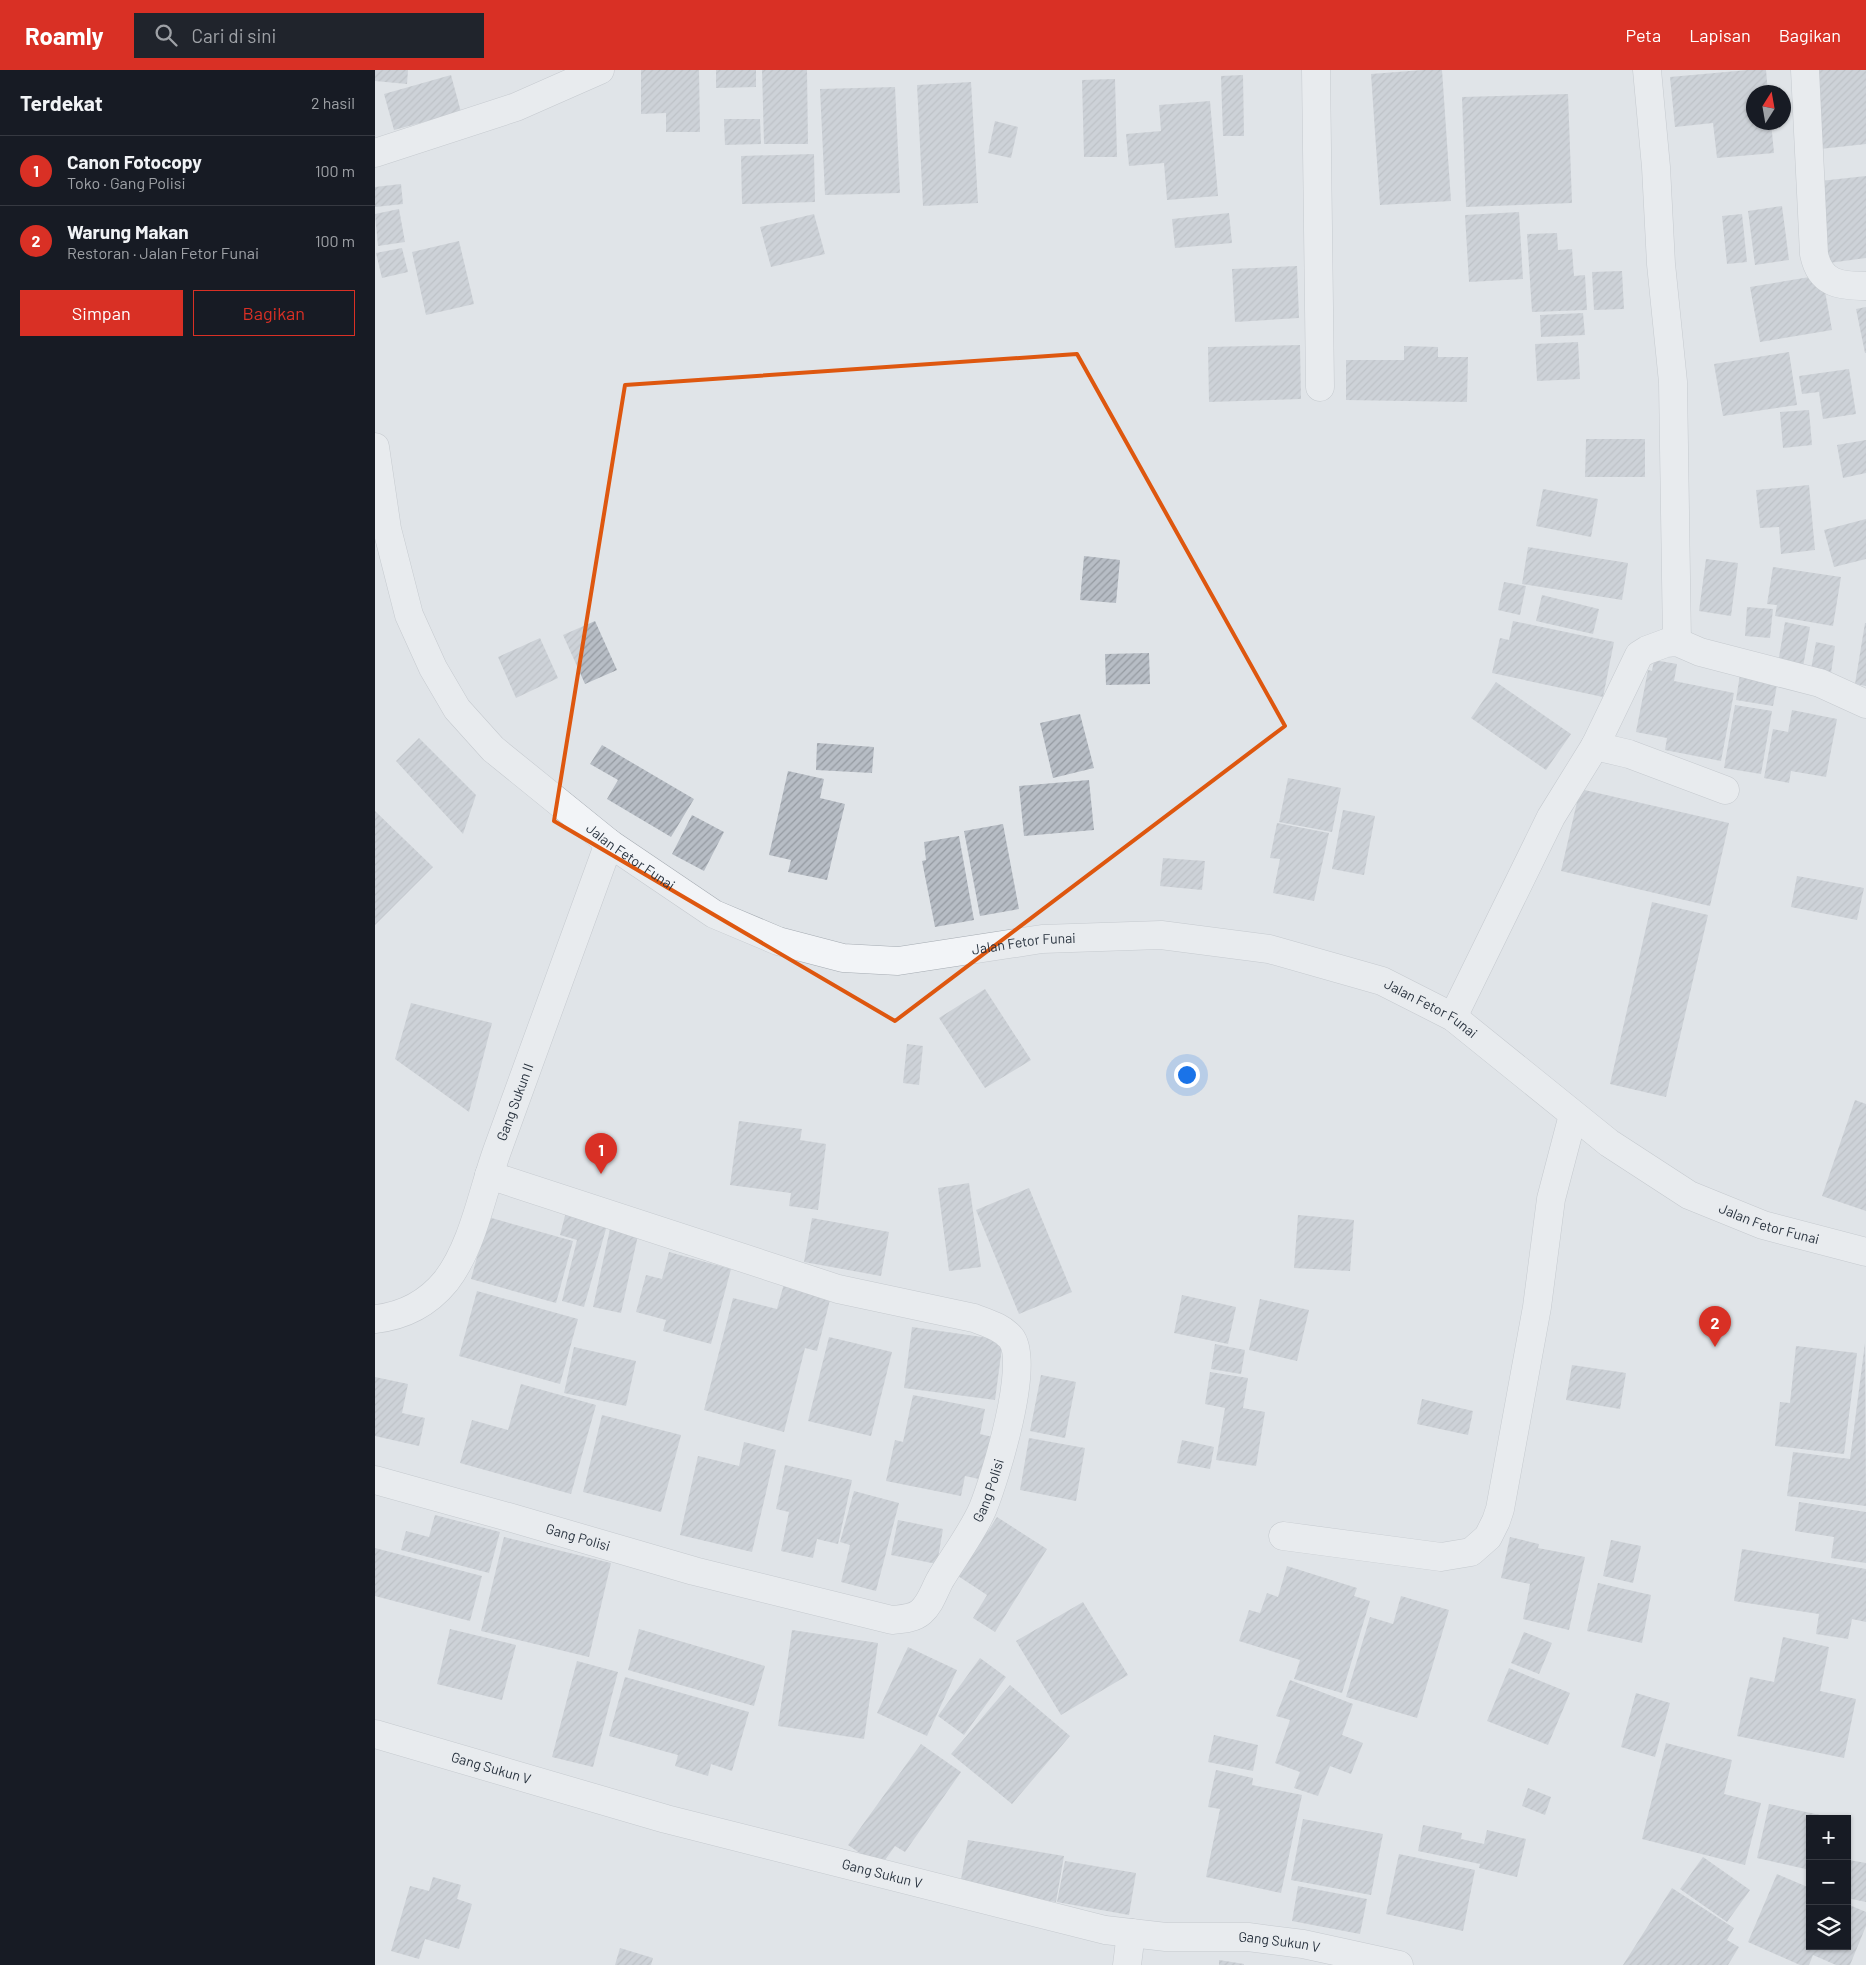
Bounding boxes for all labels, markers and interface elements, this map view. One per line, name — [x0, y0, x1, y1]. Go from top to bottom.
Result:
search box — [134, 13, 484, 58]
text: Roamly — [25, 21, 104, 50]
icon: search — [152, 21, 180, 49]
text: Cari di sini — [192, 24, 276, 47]
text: Peta — [1626, 24, 1661, 46]
text: Lapisan — [1689, 24, 1751, 46]
text: Bagikan — [1779, 24, 1841, 46]
north arrow — [1746, 85, 1791, 130]
text: Terdekat — [20, 90, 103, 115]
text: 2 hasil — [311, 93, 355, 112]
text: Canon Fotocopy — [67, 150, 202, 173]
text: 1 — [33, 161, 39, 180]
text: 100 m — [315, 161, 355, 180]
text: Toko · Gang Polisi — [67, 173, 186, 192]
text: Warung Makan — [67, 220, 189, 243]
text: 2 — [32, 231, 40, 250]
text: 100 m — [315, 231, 355, 250]
text: Restoran · Jalan Fetor Funai — [67, 243, 259, 262]
button: Simpan — [20, 290, 183, 336]
button: Bagikan — [193, 290, 355, 336]
street label: Jalan Fetor Funai — [583, 819, 679, 893]
street label: Jalan Fetor Funai — [970, 929, 1076, 958]
street label: Jalan Fetor Funai — [1382, 975, 1481, 1041]
street label: Gang Sukun II — [492, 1061, 536, 1143]
your location — [1174, 1062, 1200, 1088]
pin: 1 — [585, 1133, 617, 1174]
street label: Jalan Fetor Funai — [1717, 1199, 1821, 1247]
pin: 2 — [1699, 1306, 1731, 1347]
street label: Gang Polisi — [969, 1457, 1007, 1525]
street label: Gang Polisi — [544, 1519, 612, 1554]
street label: Gang Sukun V — [449, 1748, 533, 1787]
map controls — [1806, 1815, 1851, 1950]
button: + — [1806, 1815, 1851, 1860]
street label: Gang Sukun V — [840, 1855, 924, 1891]
button: − — [1806, 1860, 1851, 1905]
button: layers — [1806, 1905, 1851, 1950]
street label: Gang Sukun V — [1238, 1928, 1322, 1956]

